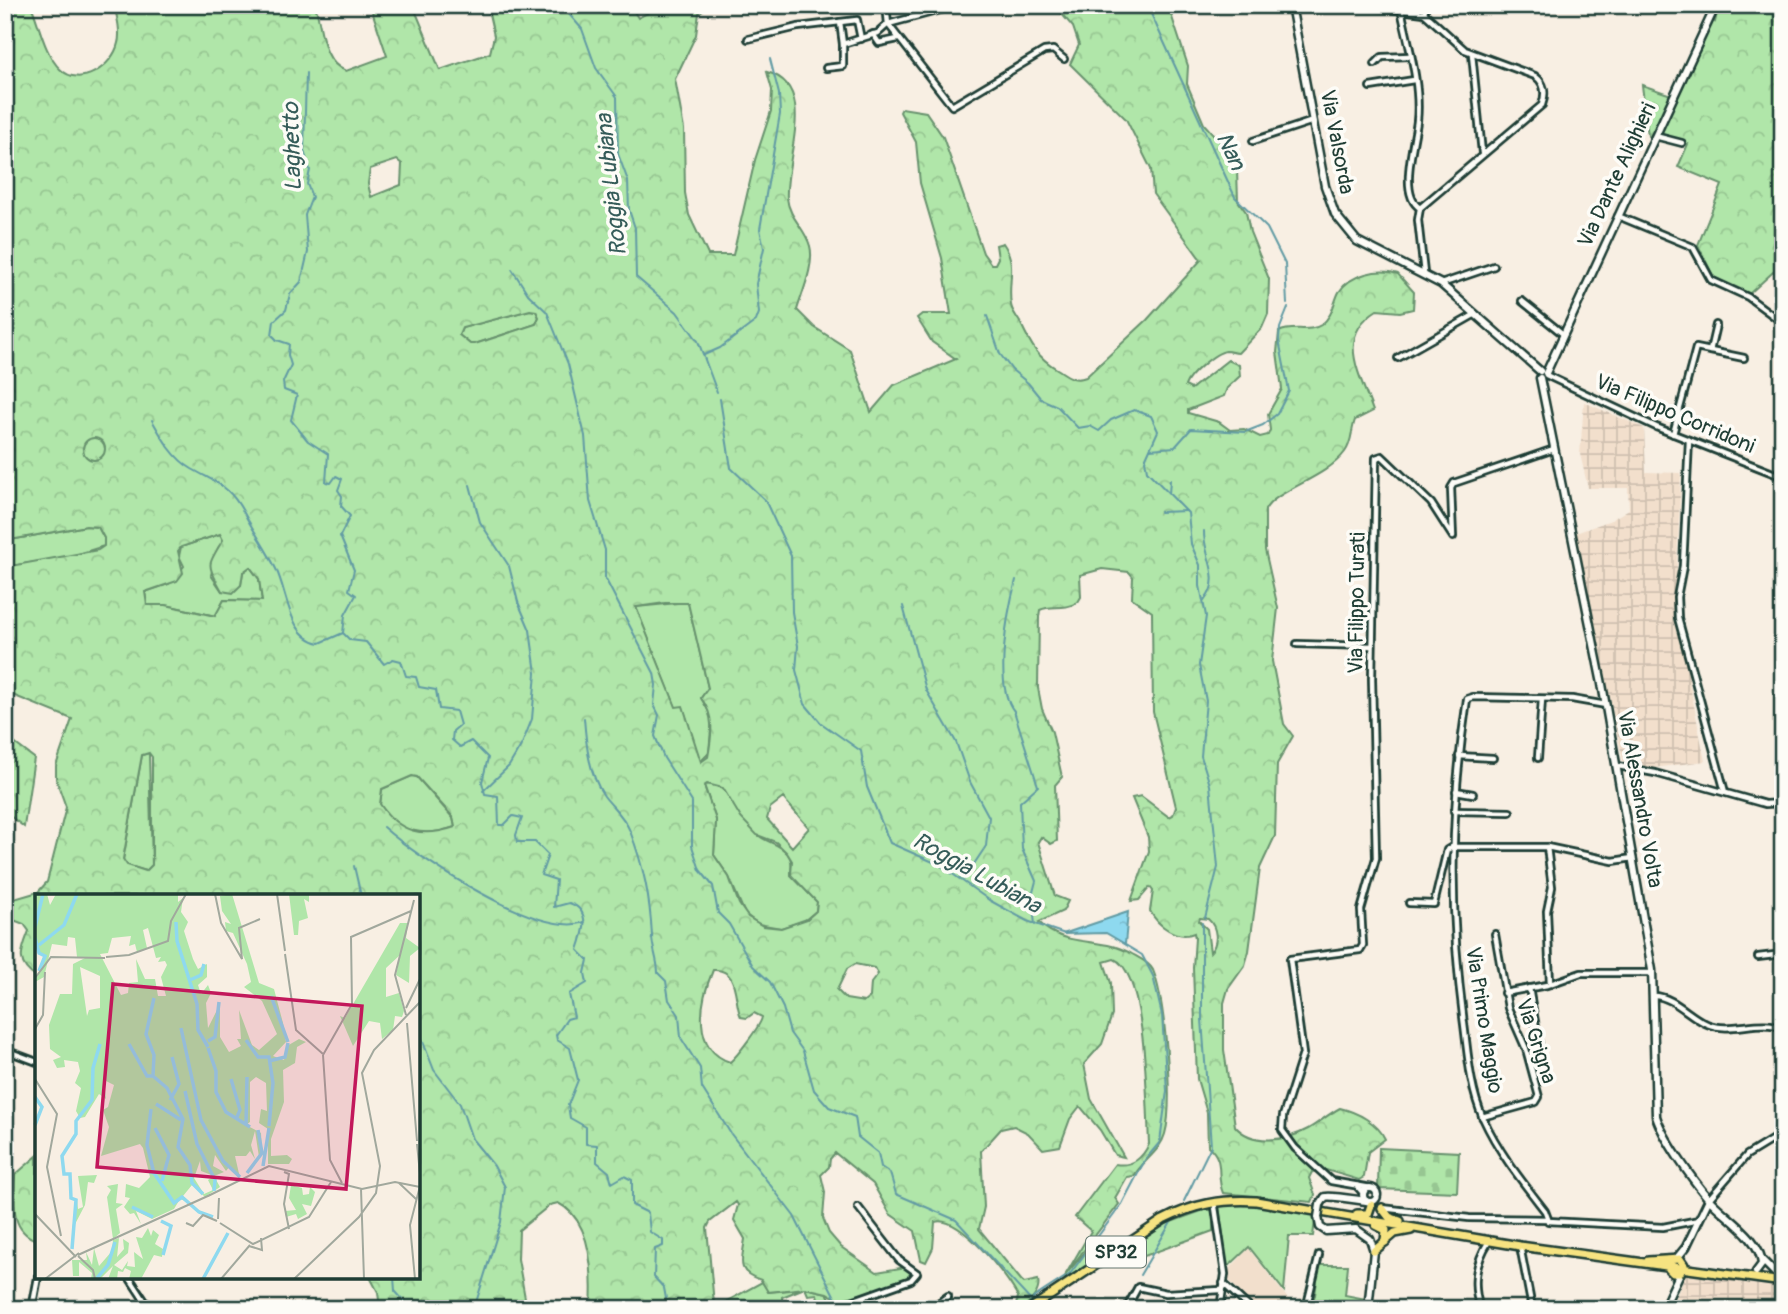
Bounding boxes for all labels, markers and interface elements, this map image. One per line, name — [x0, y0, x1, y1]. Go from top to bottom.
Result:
street label: Via Valsorda — [1314, 88, 1360, 196]
street label: Via Dante Alighieri — [1572, 98, 1662, 252]
water label: Laghetto — [276, 101, 308, 192]
water label: Roggia Lubiana — [589, 111, 633, 257]
water label: Nan — [1210, 127, 1253, 175]
street label: Via Filippo Corridoni — [1591, 368, 1759, 460]
street label: Via Filippo Turati — [1342, 532, 1372, 674]
street label: Via Alessandro Volta — [1611, 708, 1669, 890]
water label: Roggia Lubiana — [908, 826, 1047, 921]
inset map — [35, 894, 420, 1279]
street label: Via Primo Maggio — [1459, 945, 1509, 1095]
street label: Via Grigna — [1510, 995, 1562, 1087]
road number: SP32 — [1086, 1236, 1146, 1268]

